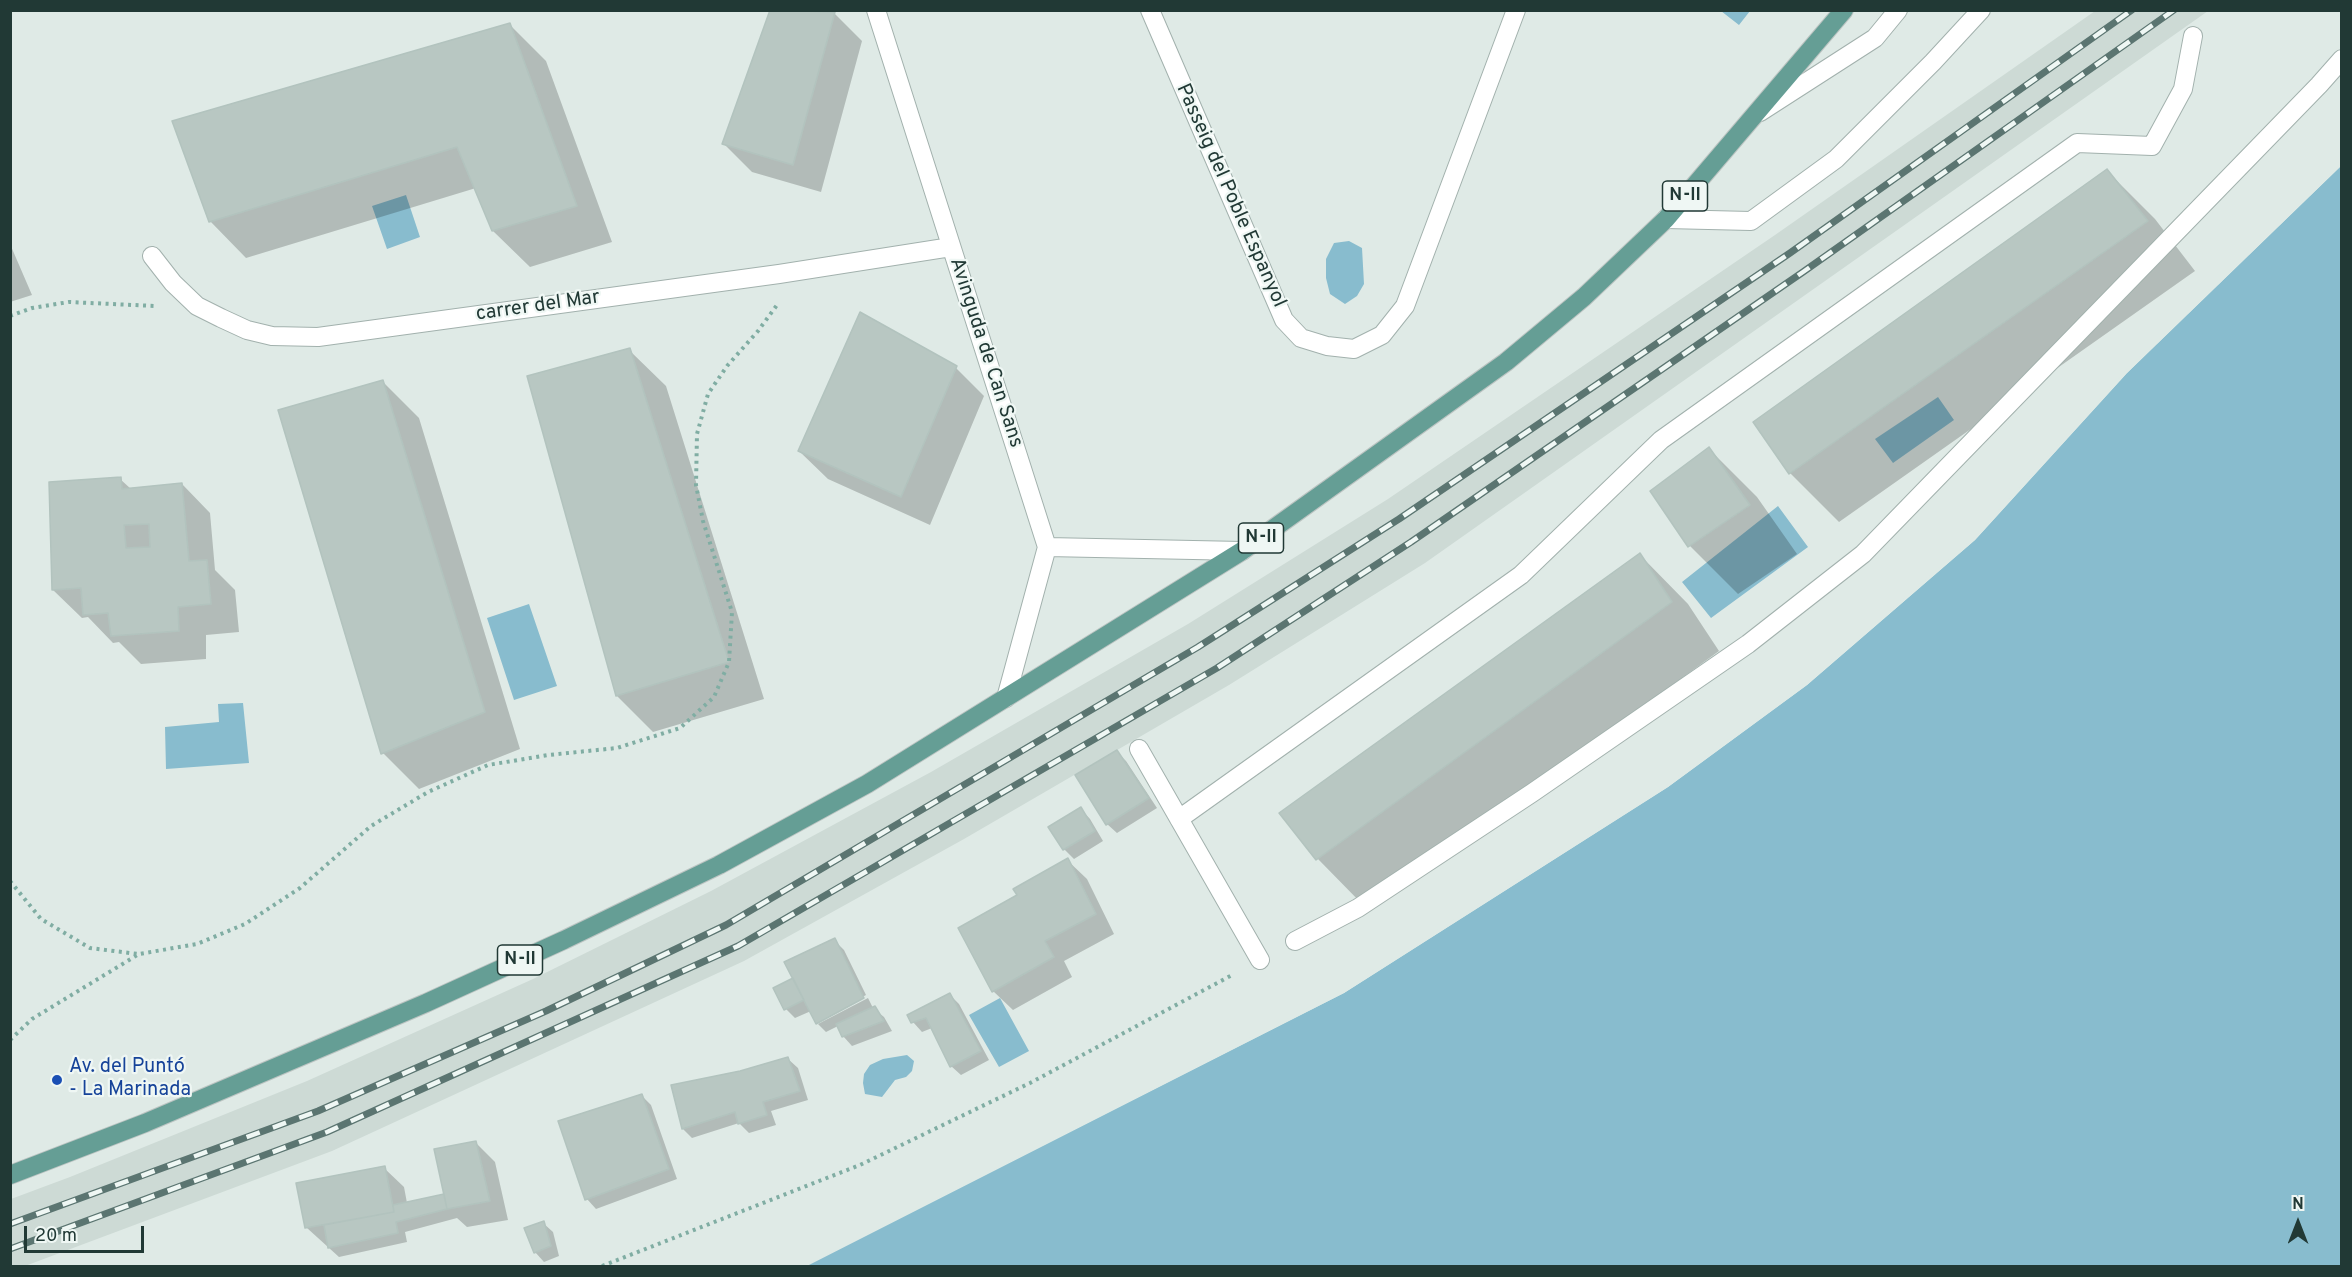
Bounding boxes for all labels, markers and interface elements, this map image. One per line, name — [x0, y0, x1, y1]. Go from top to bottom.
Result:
street label: Passeig del Poble Espanyol — [1170, 80, 1290, 312]
road number: N-II — [1662, 181, 1708, 211]
street label: Avinguda de Can Sans — [943, 255, 1027, 451]
street label: carrer del Mar — [474, 286, 602, 328]
road number: N-II — [1238, 523, 1284, 553]
road number: N-II — [498, 945, 542, 975]
place label: Av. del Puntó - La Marinada — [69, 1056, 191, 1103]
marker: Av. del Puntó - La Marinada — [50, 1073, 64, 1087]
north arrow — [2268, 1193, 2328, 1253]
text: N — [2292, 1195, 2304, 1215]
scale bar — [27, 1214, 147, 1252]
text: 20 m — [35, 1225, 77, 1248]

